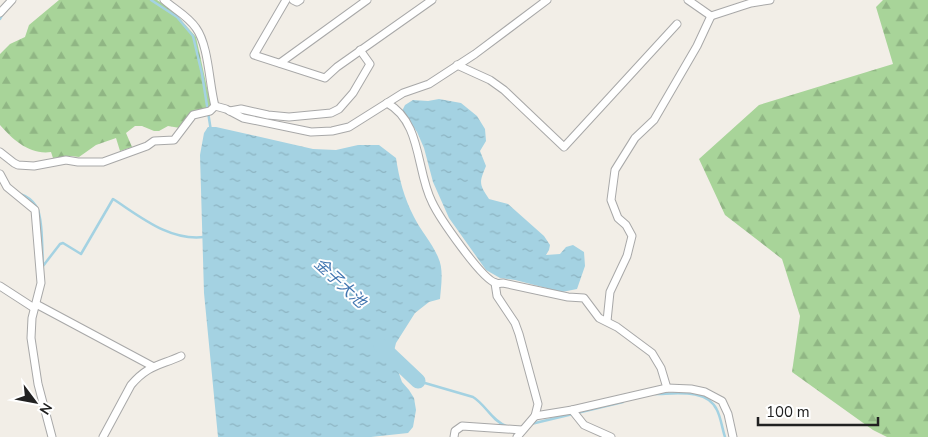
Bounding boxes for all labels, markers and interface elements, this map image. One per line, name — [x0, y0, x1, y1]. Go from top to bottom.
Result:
water label: 金子大池 — [309, 253, 372, 314]
north arrow — [10, 377, 60, 427]
scale bar — [758, 394, 878, 426]
text: N — [35, 399, 56, 418]
text: 100 m — [766, 402, 810, 422]

